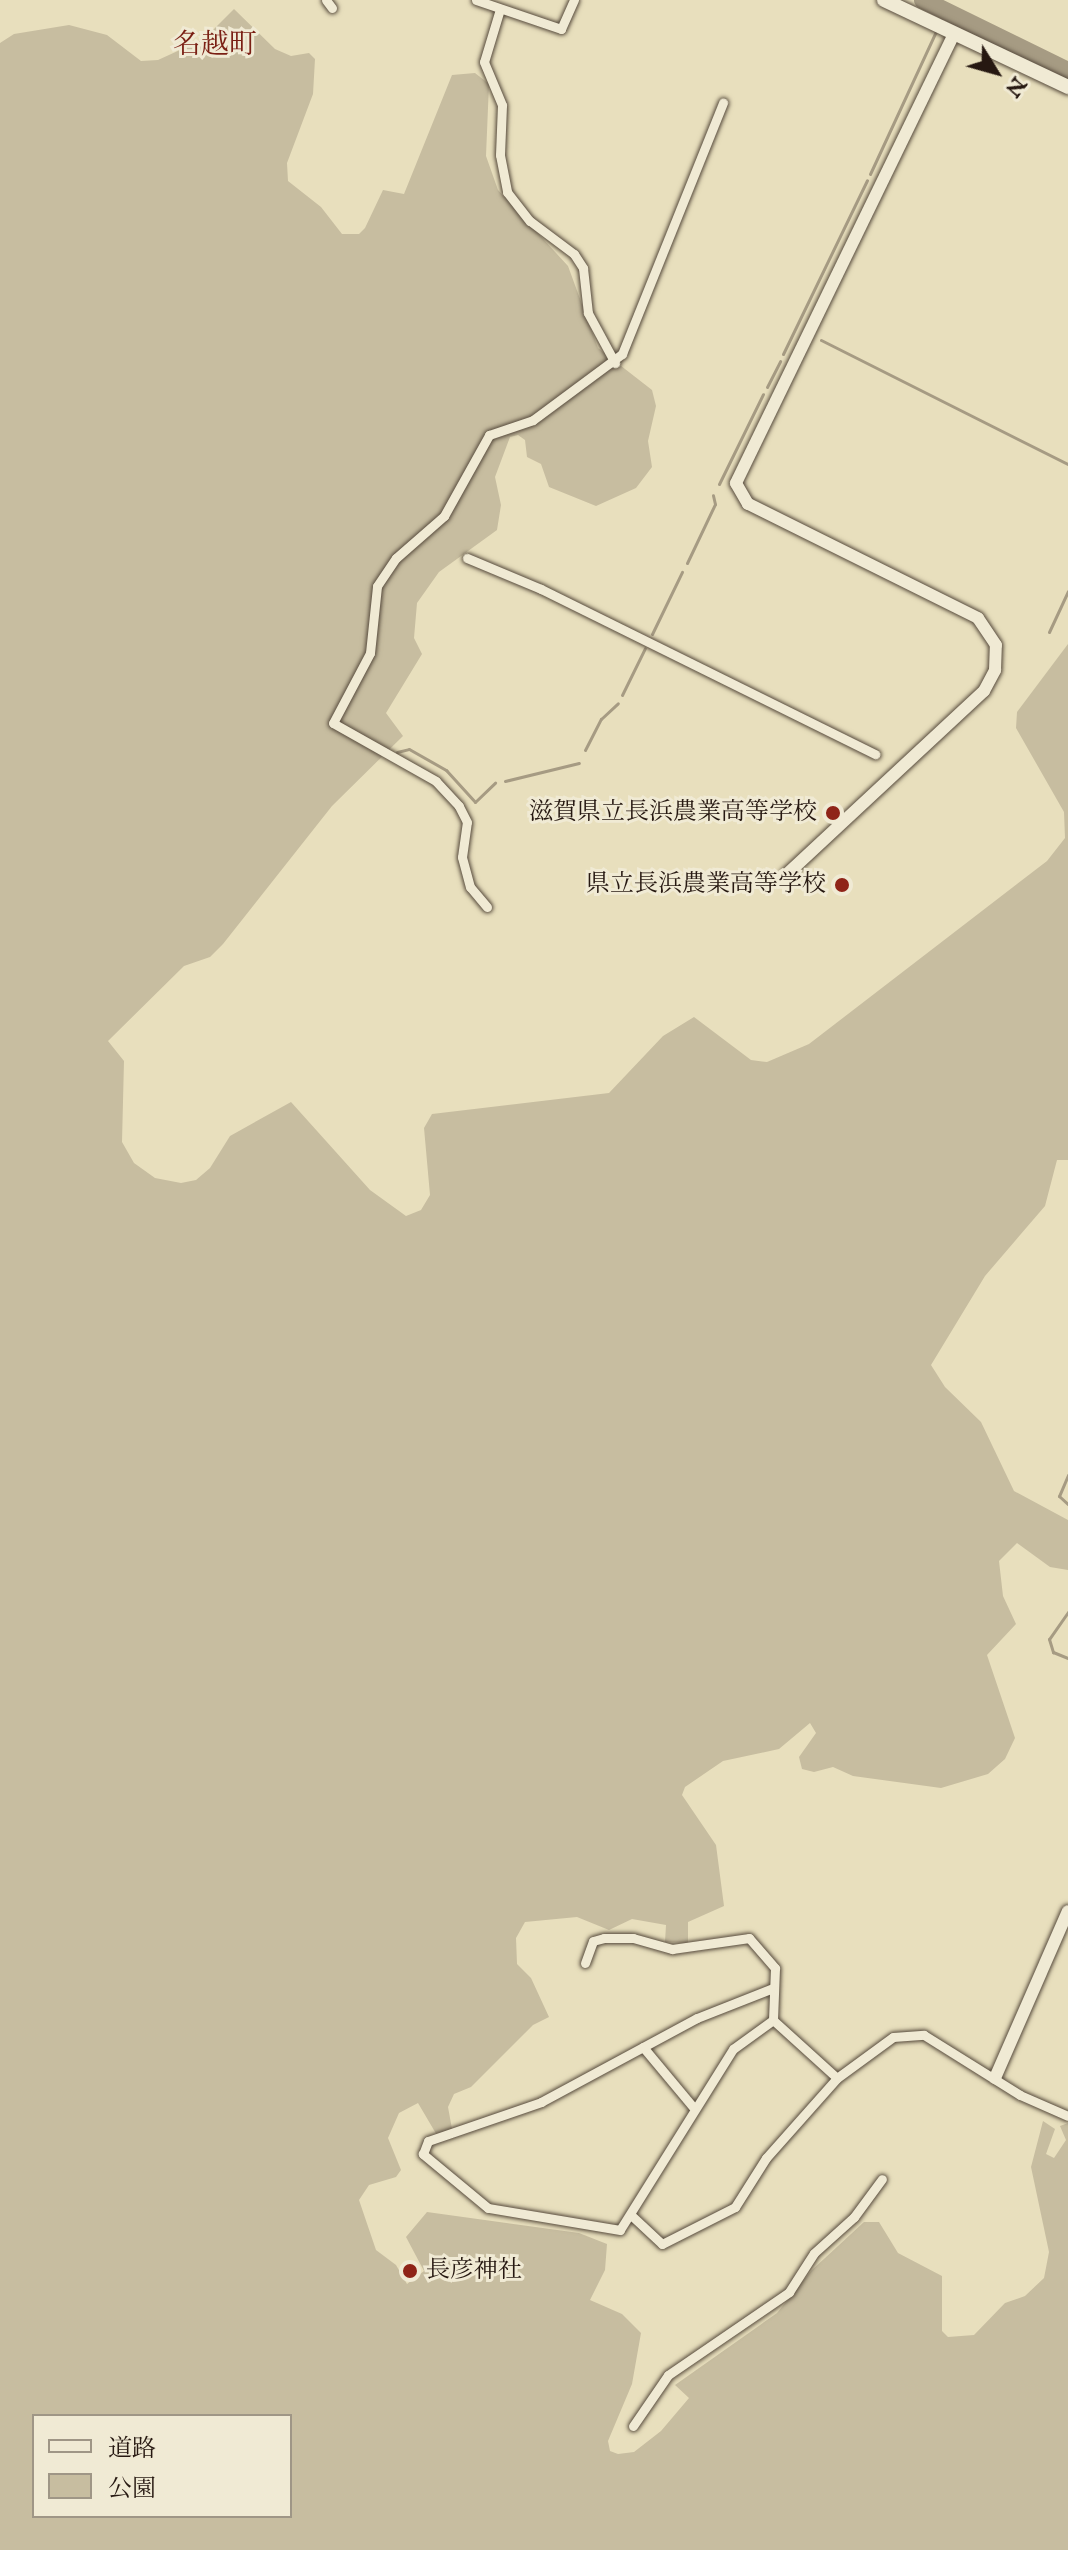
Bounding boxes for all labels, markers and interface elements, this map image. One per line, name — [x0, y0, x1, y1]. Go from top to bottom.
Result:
district label: 名越町 — [173, 29, 257, 63]
north arrow — [956, 32, 1036, 112]
text: N — [998, 70, 1032, 102]
place label: 滋賀県立長浜農業高等学校 — [529, 799, 817, 827]
marker: 滋賀県立長浜農業高等学校 — [824, 804, 842, 822]
place label: 県立長浜農業高等学校 — [586, 871, 826, 899]
marker: 県立長浜農業高等学校 — [833, 876, 851, 894]
place label: 長彦神社 — [426, 2257, 522, 2285]
marker: 長彦神社 — [401, 2262, 419, 2280]
legend — [32, 2414, 292, 2518]
text: 道路 — [108, 2434, 156, 2465]
text: 公園 — [108, 2474, 156, 2505]

